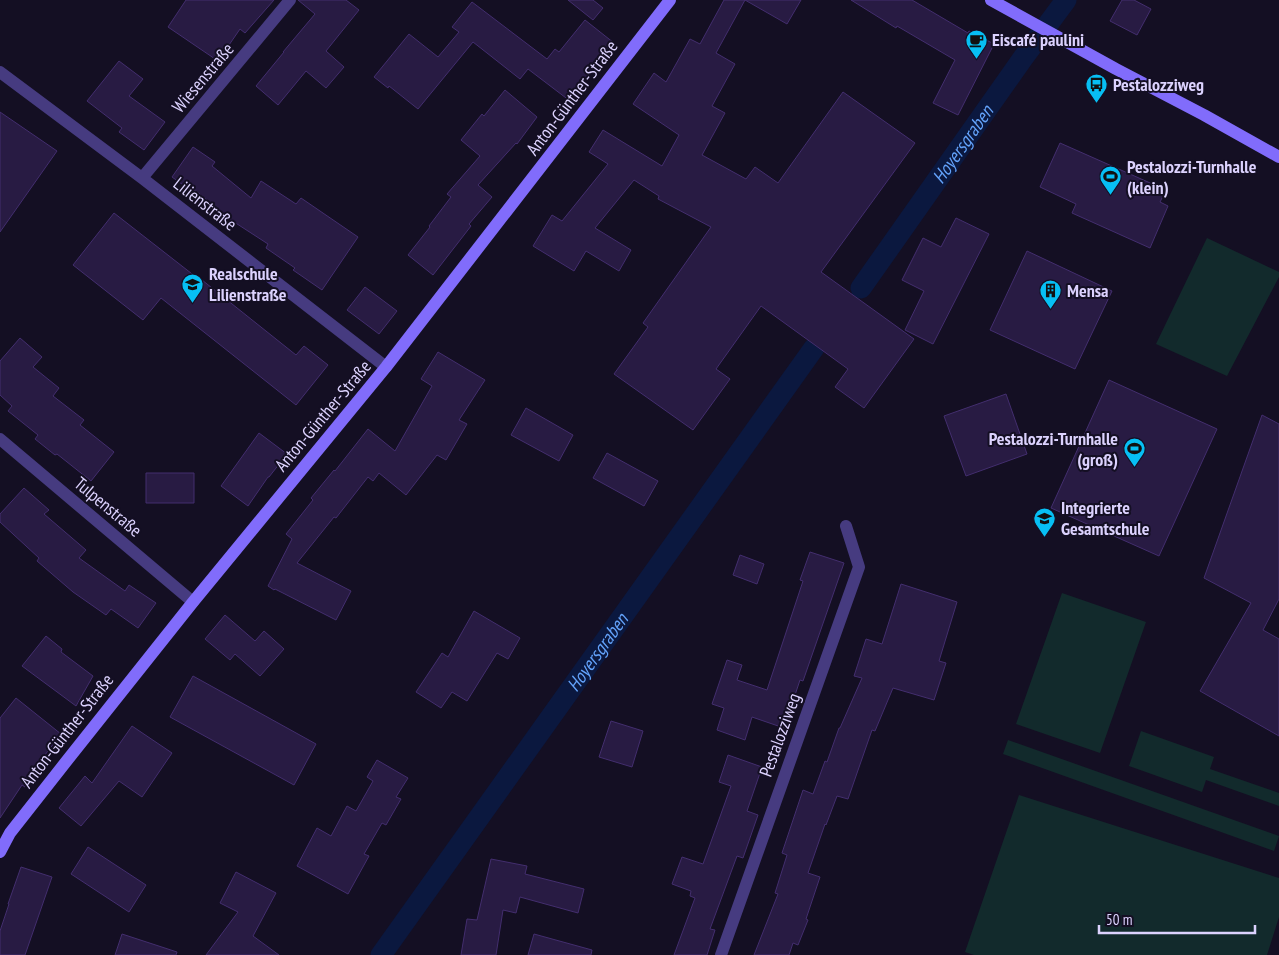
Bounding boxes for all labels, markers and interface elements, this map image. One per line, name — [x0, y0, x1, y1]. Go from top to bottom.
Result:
cafe icon: Eiscafé paulini — [964, 28, 988, 59]
place label: Eiscafé paulini — [992, 28, 1084, 51]
street label: Anton-Günther-Straße — [521, 36, 622, 160]
street label: Wiesenstraße — [167, 38, 239, 117]
bus stop icon: Pestalozziweg — [1085, 73, 1109, 104]
place label: Pestalozziweg — [1113, 73, 1204, 96]
water label: Hoyersgraben — [927, 99, 999, 188]
place label: Pestalozzi-Turnhalle (klein) — [1127, 155, 1257, 199]
sports icon: Pestalozzi-Turnhalle (klein) — [1099, 165, 1123, 196]
street label: Lilienstraße — [169, 172, 242, 236]
place label: Realschule Lilienstraße — [209, 262, 287, 306]
school or university icon: Realschule Lilienstraße — [181, 272, 205, 303]
building icon: Mensa — [1039, 279, 1063, 310]
place label: Mensa — [1067, 279, 1108, 302]
street label: Anton-Günther-Straße — [269, 355, 376, 476]
place label: Pestalozzi-Turnhalle (groß) — [989, 427, 1118, 471]
sports icon: Pestalozzi-Turnhalle (groß) — [1122, 437, 1146, 468]
street label: Tulpenstraße — [70, 472, 147, 541]
place label: Integrierte Gesamtschule — [1061, 496, 1150, 540]
school or university icon: Integrierte Gesamtschule — [1033, 506, 1057, 537]
water label: Hoyersgraben — [561, 607, 634, 696]
street label: Anton-Günther-Straße — [15, 669, 118, 792]
street label: Pestalozziweg — [754, 690, 805, 780]
scale bar — [1099, 902, 1255, 934]
text: 50 m — [1106, 910, 1132, 929]

